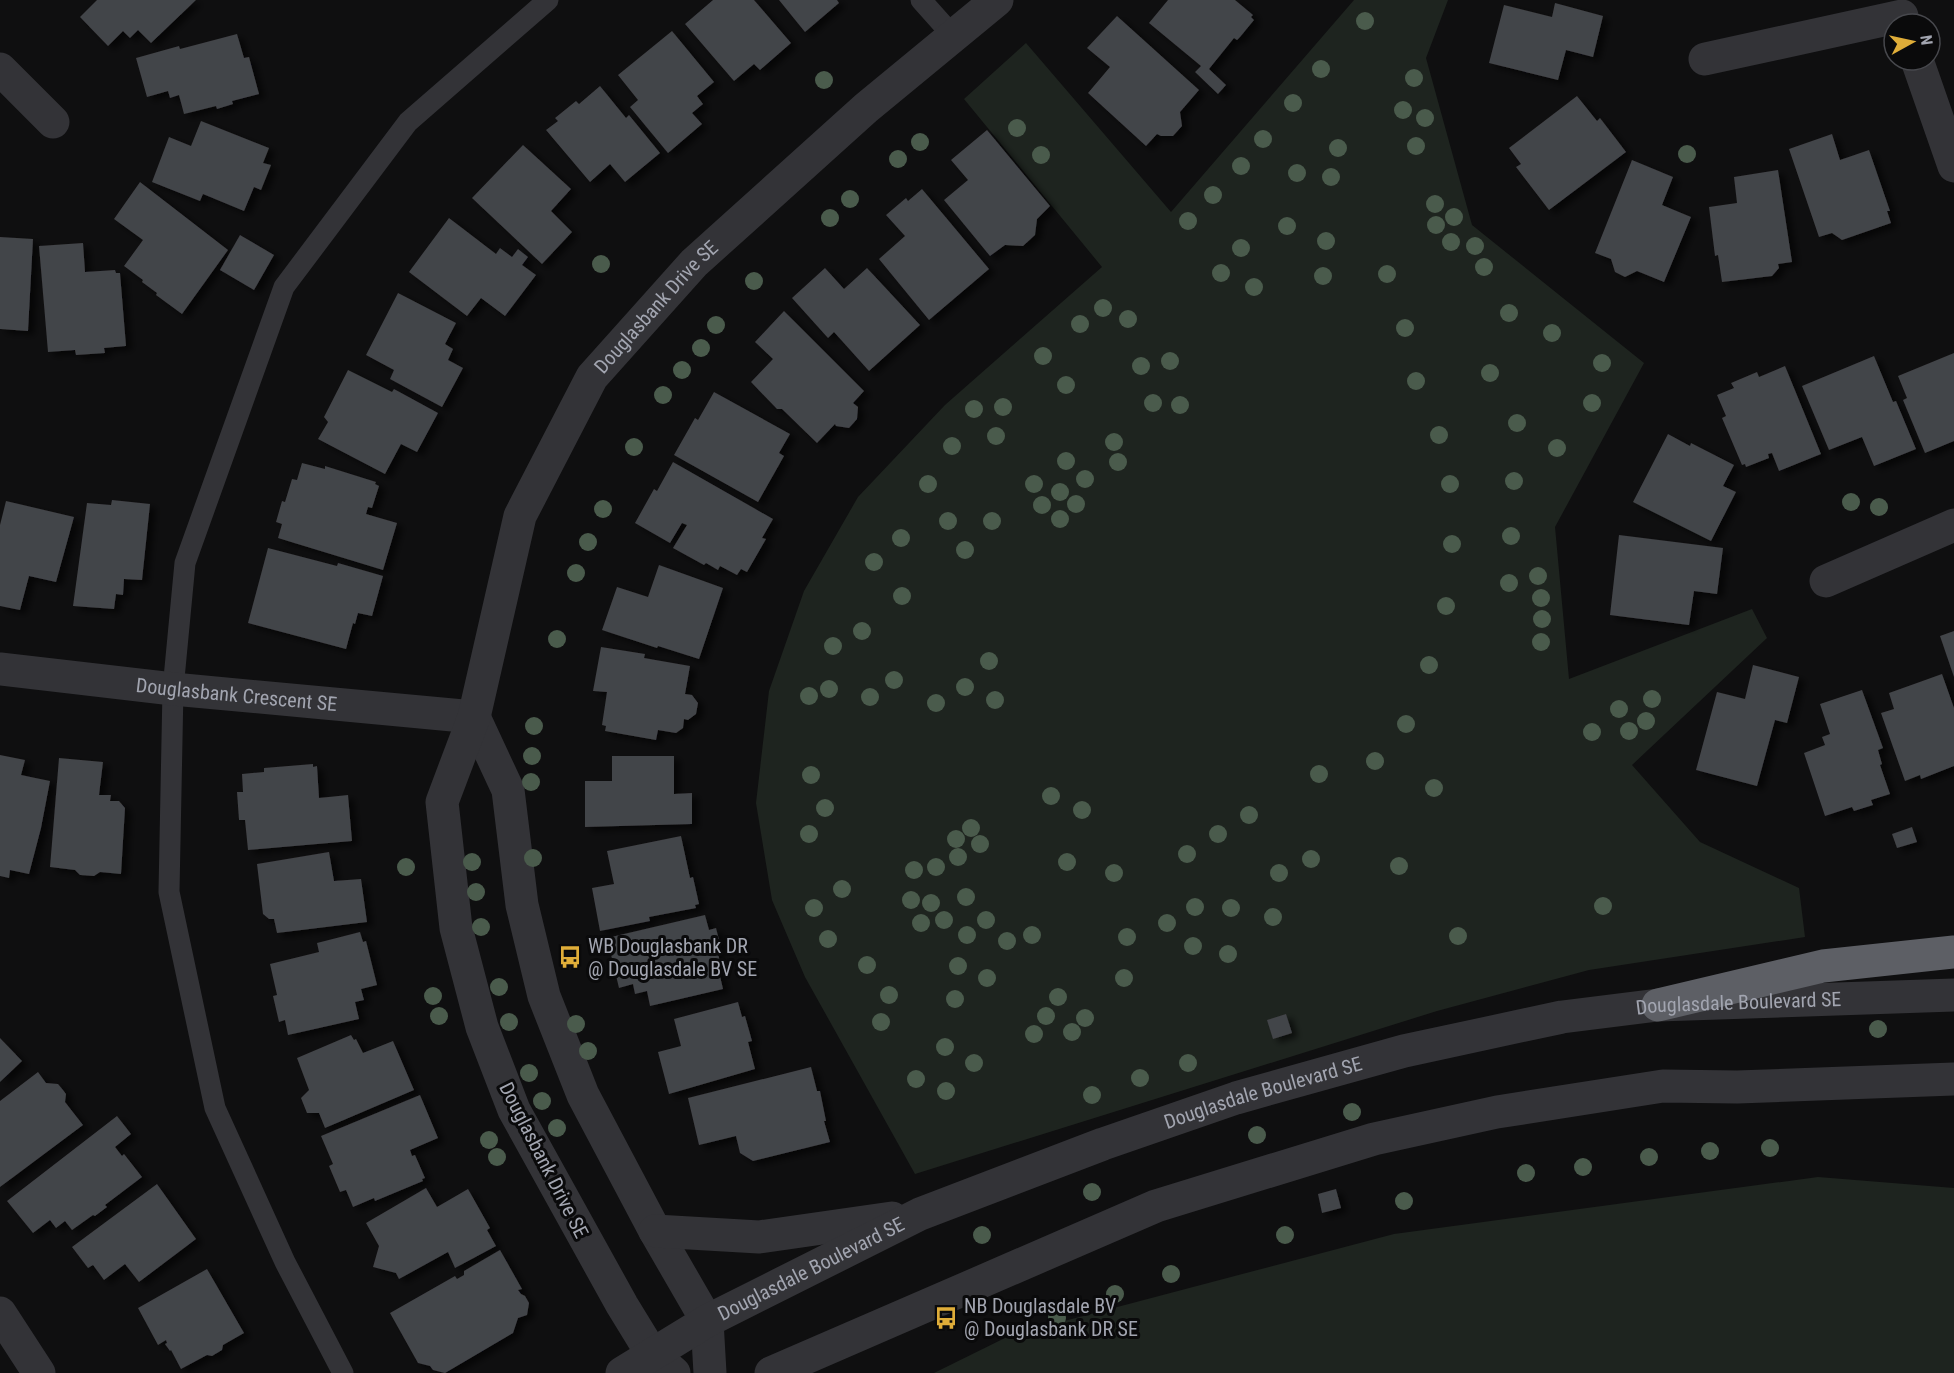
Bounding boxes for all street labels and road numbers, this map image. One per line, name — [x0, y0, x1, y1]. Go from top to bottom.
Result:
street label: Douglasbank Drive SE — [589, 235, 723, 378]
street label: Douglasbank Crescent SE — [135, 673, 338, 716]
street label: Douglasdale Boulevard SE — [1634, 987, 1842, 1020]
street label: Douglasdale Boulevard SE — [1161, 1051, 1365, 1134]
street label: Douglasbank Drive SE — [494, 1078, 594, 1242]
street label: Douglasdale Boulevard SE — [714, 1212, 908, 1326]

